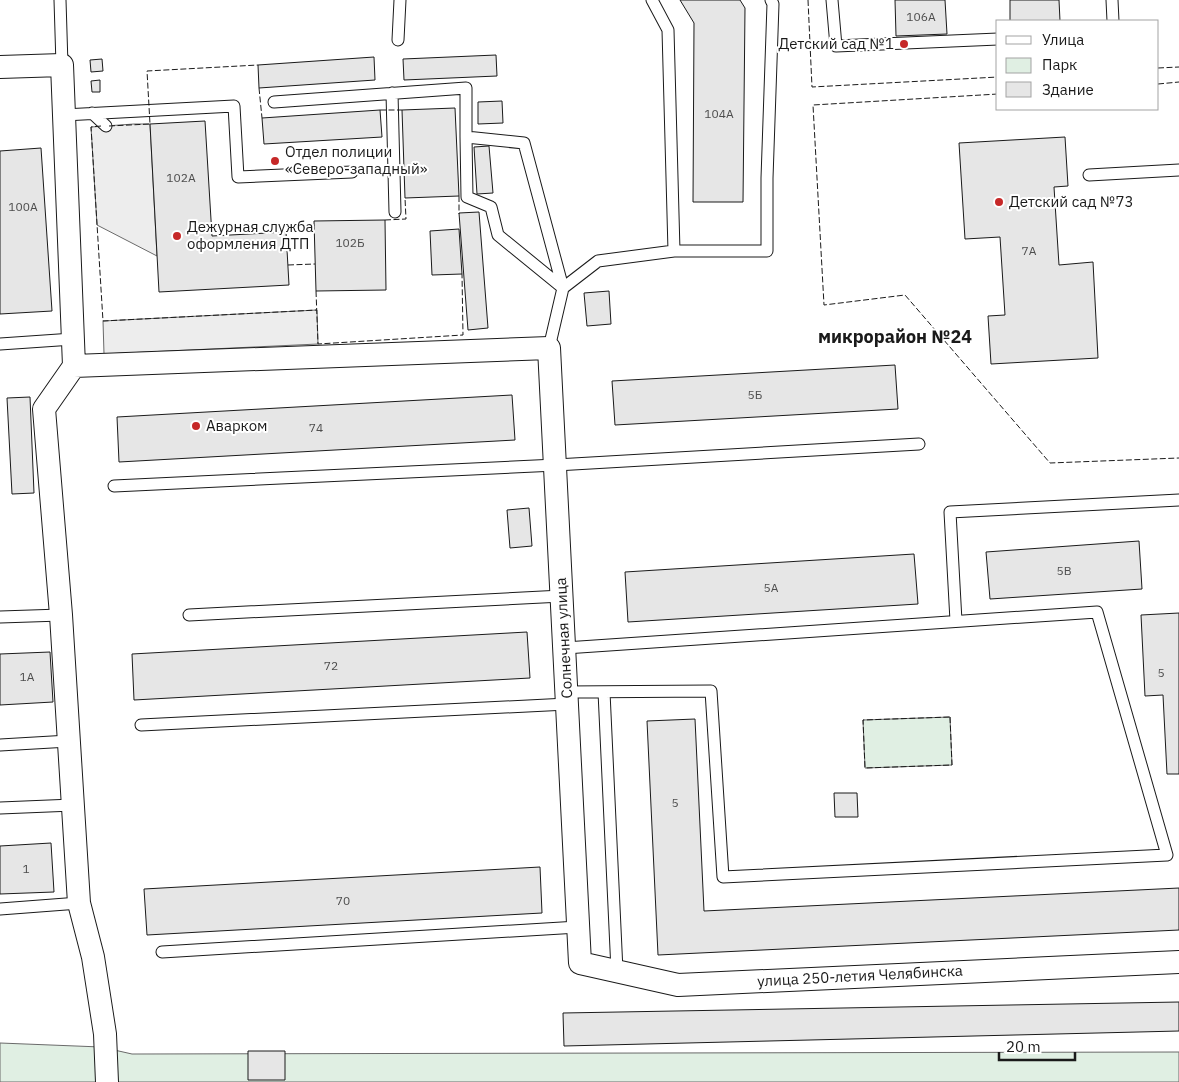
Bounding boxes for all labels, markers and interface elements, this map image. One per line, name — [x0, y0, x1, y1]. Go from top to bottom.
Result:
house number: 106А — [906, 9, 936, 24]
legend — [996, 20, 1159, 110]
text: Улица — [1042, 30, 1084, 49]
place label: Детский сад №1 — [778, 34, 894, 53]
marker: Детский сад №1 — [898, 38, 910, 50]
text: Парк — [1042, 55, 1077, 74]
text: Здание — [1042, 80, 1094, 99]
house number: 104А — [704, 106, 734, 121]
place label: Отдел полиции «Северо-западный» — [285, 142, 428, 178]
marker: Отдел полиции «Северо-западный» — [269, 155, 281, 167]
house number: 102А — [166, 170, 196, 185]
place label: Детский сад №73 — [1009, 192, 1134, 211]
marker: Детский сад №73 — [993, 196, 1005, 208]
house number: 100А — [8, 199, 38, 214]
place label: Дежурная служба оформления ДТП — [187, 217, 313, 253]
marker: Дежурная служба оформления ДТП — [171, 230, 183, 242]
house number: 102Б — [335, 235, 365, 250]
house number: 7А — [1022, 243, 1037, 258]
district label: микрорайон №24 — [818, 325, 972, 348]
house number: 5Б — [748, 387, 762, 402]
place label: Аварком — [206, 416, 267, 435]
marker: Аварком — [190, 420, 202, 432]
house number: 74 — [309, 420, 323, 435]
house number: 5В — [1056, 563, 1072, 578]
street label: Солнечная улица — [551, 577, 576, 699]
house number: 5А — [764, 580, 779, 595]
house number: 72 — [324, 658, 338, 673]
house number: 5 — [1157, 665, 1165, 680]
house number: 1А — [20, 669, 35, 684]
house number: 5 — [671, 795, 679, 810]
house number: 1 — [22, 861, 30, 876]
house number: 70 — [336, 893, 350, 908]
street label: улица 250-летия Челябинска — [757, 961, 963, 990]
scale bar — [999, 1030, 1075, 1062]
text: 20 m — [1006, 1037, 1041, 1056]

